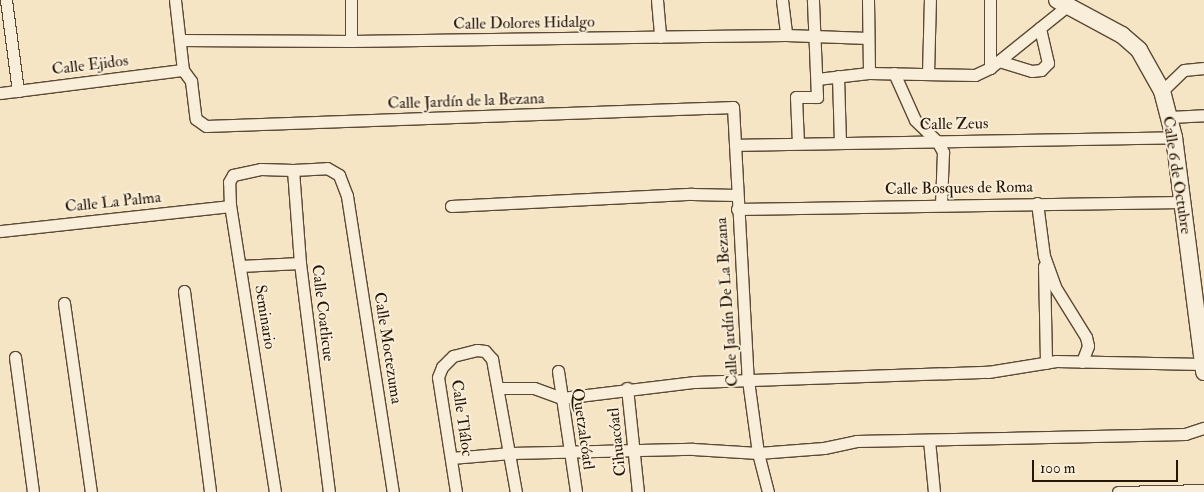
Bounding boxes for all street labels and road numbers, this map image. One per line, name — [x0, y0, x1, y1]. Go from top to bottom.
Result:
street label: Calle Dolores Hidalgo — [453, 12, 595, 34]
street label: Calle Ejidos — [51, 51, 129, 79]
street label: Calle Jardín de la Bezana — [387, 89, 545, 113]
street label: Calle Zeus — [919, 114, 989, 134]
street label: Calle 6 de Octubre — [1158, 115, 1196, 235]
street label: Calle Bosques de Roma — [885, 177, 1033, 199]
street label: Calle La Palma — [64, 187, 162, 217]
street label: Calle Jardín De La Bezana — [712, 217, 742, 387]
street label: Calle Coatlicue — [308, 264, 338, 362]
street label: Seminario — [250, 283, 280, 351]
street label: Calle Moctezuma — [370, 291, 406, 405]
street label: Calle Tláloc — [447, 378, 477, 458]
street label: Quetzalcóatl — [568, 387, 598, 471]
street label: Cihuacóatl — [604, 407, 630, 477]

